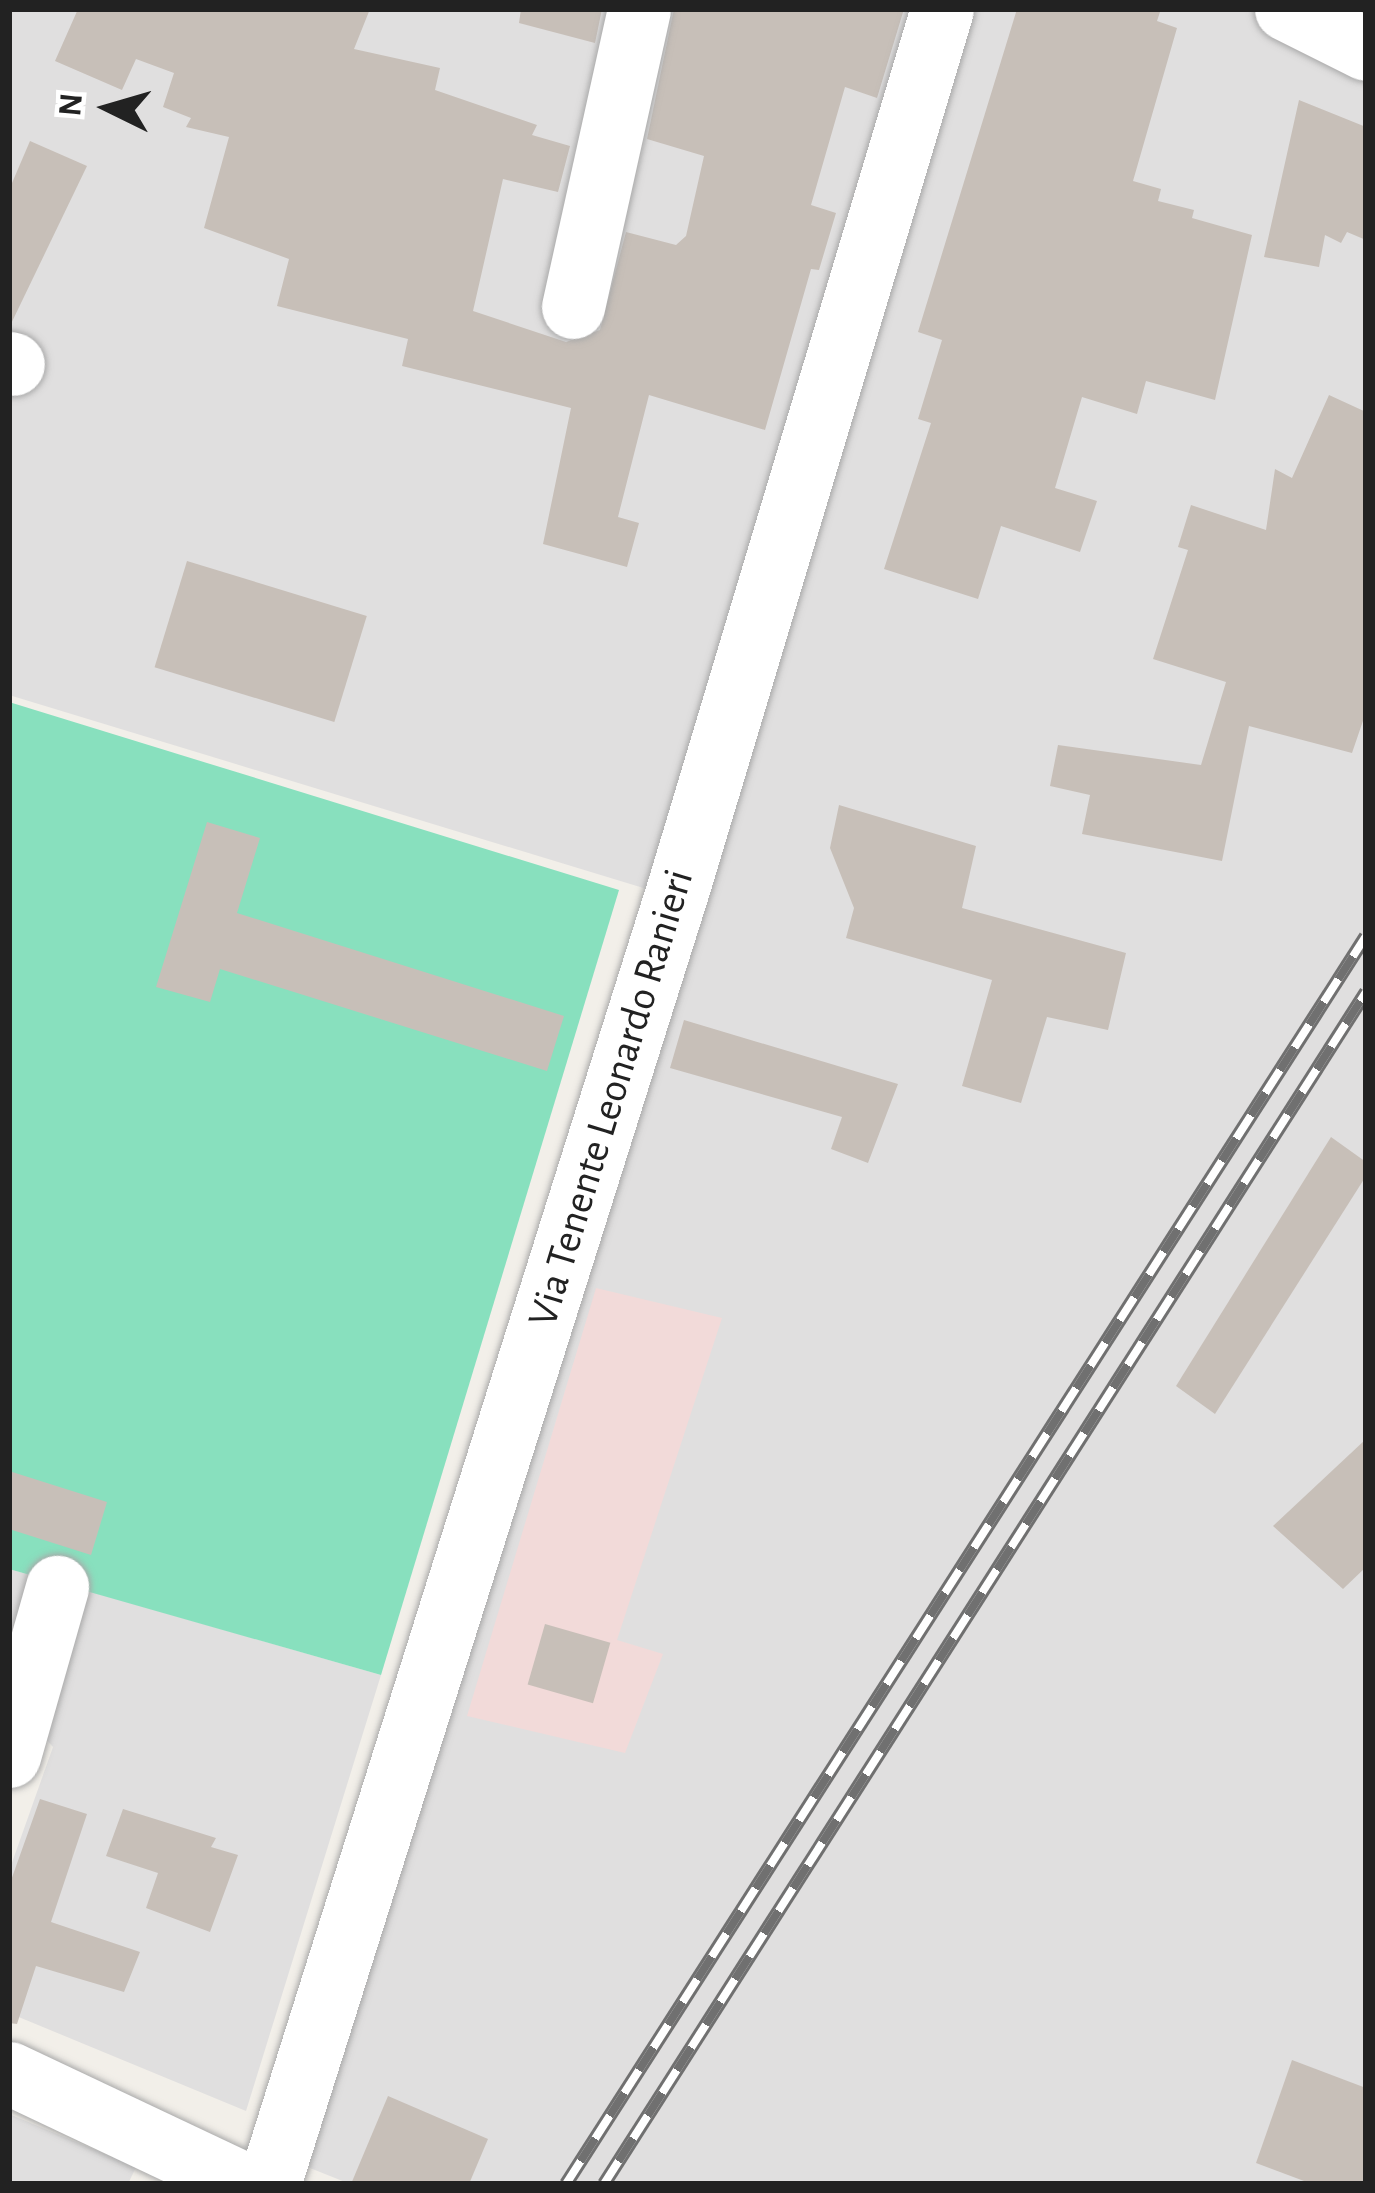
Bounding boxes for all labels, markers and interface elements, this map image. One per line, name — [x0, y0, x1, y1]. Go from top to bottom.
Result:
north arrow — [48, 48, 168, 168]
text: N — [54, 92, 89, 118]
street label: Via Tenente Leonardo Ranieri — [517, 863, 705, 1333]

